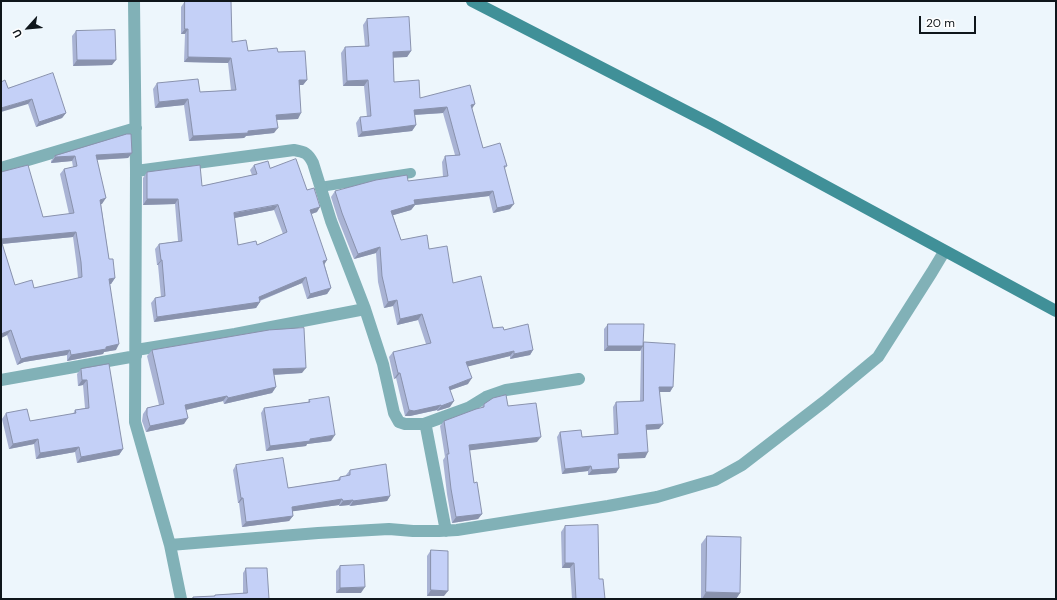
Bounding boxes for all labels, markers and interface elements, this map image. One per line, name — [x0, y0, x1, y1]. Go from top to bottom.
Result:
north arrow — [8, 8, 48, 48]
scale bar — [921, 8, 978, 34]
text: 20 m — [926, 15, 955, 31]
text: U — [9, 27, 25, 40]

